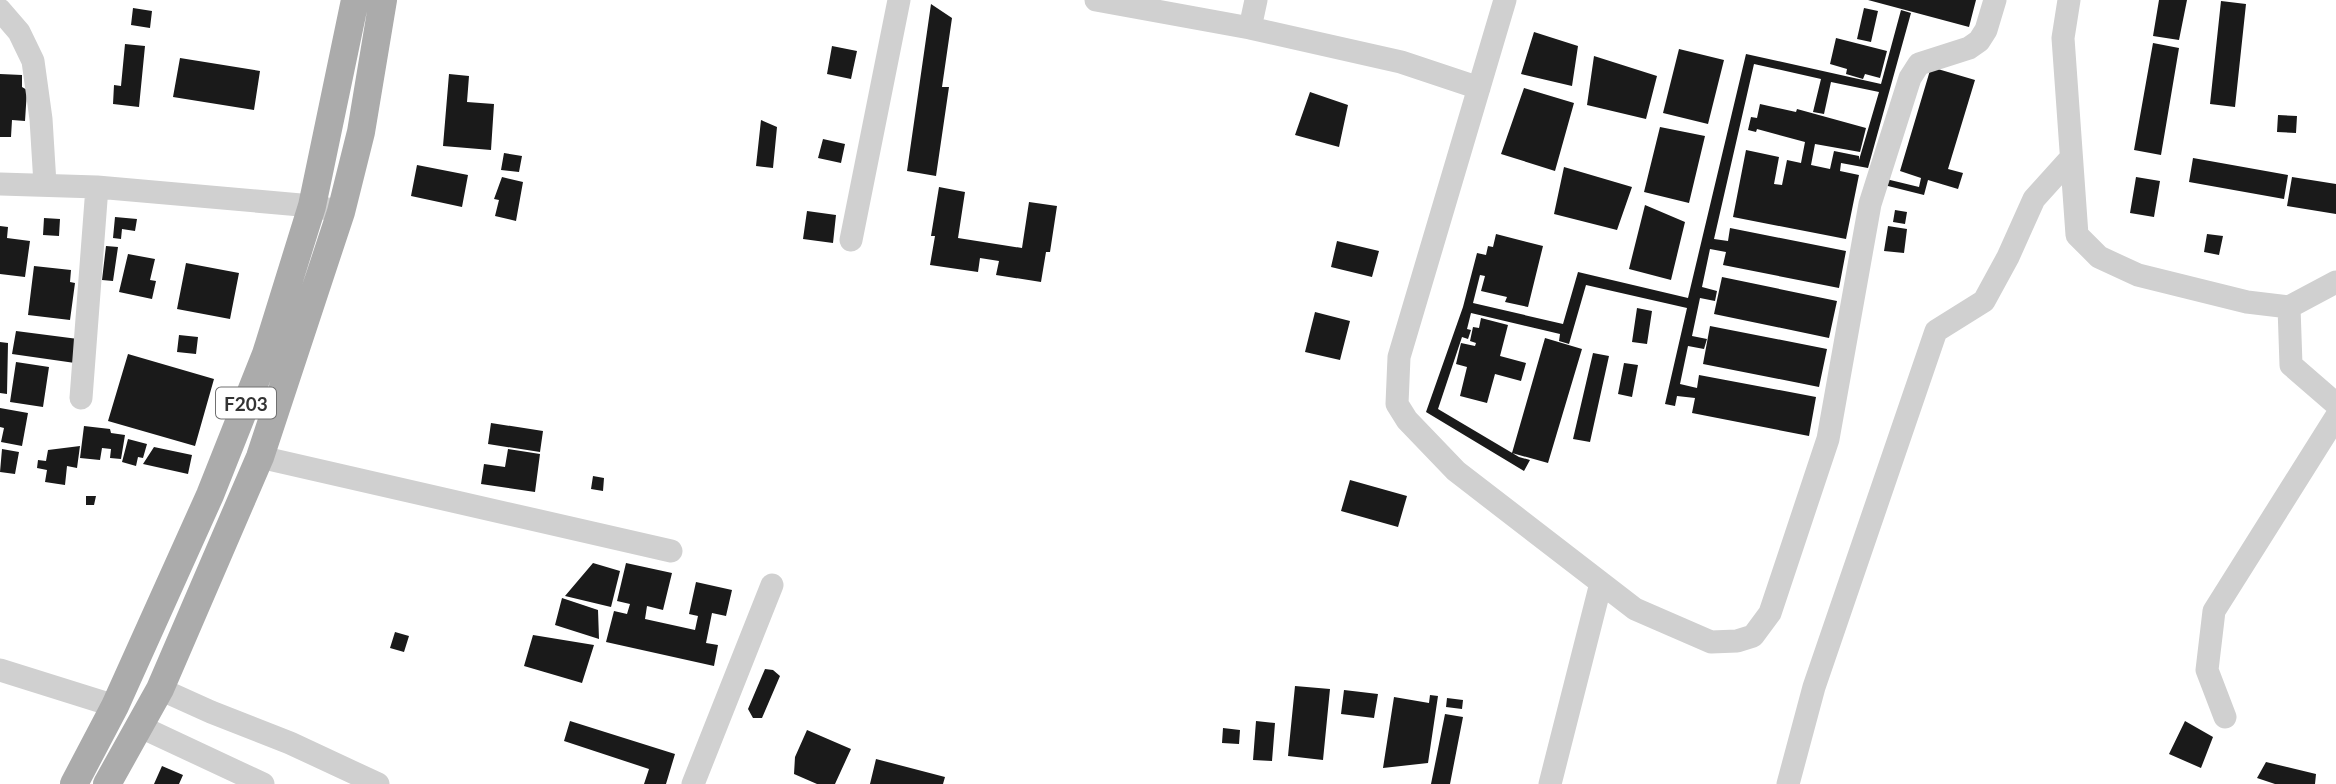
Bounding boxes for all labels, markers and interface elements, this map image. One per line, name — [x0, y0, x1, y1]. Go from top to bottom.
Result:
road number: F203 — [216, 388, 276, 418]

